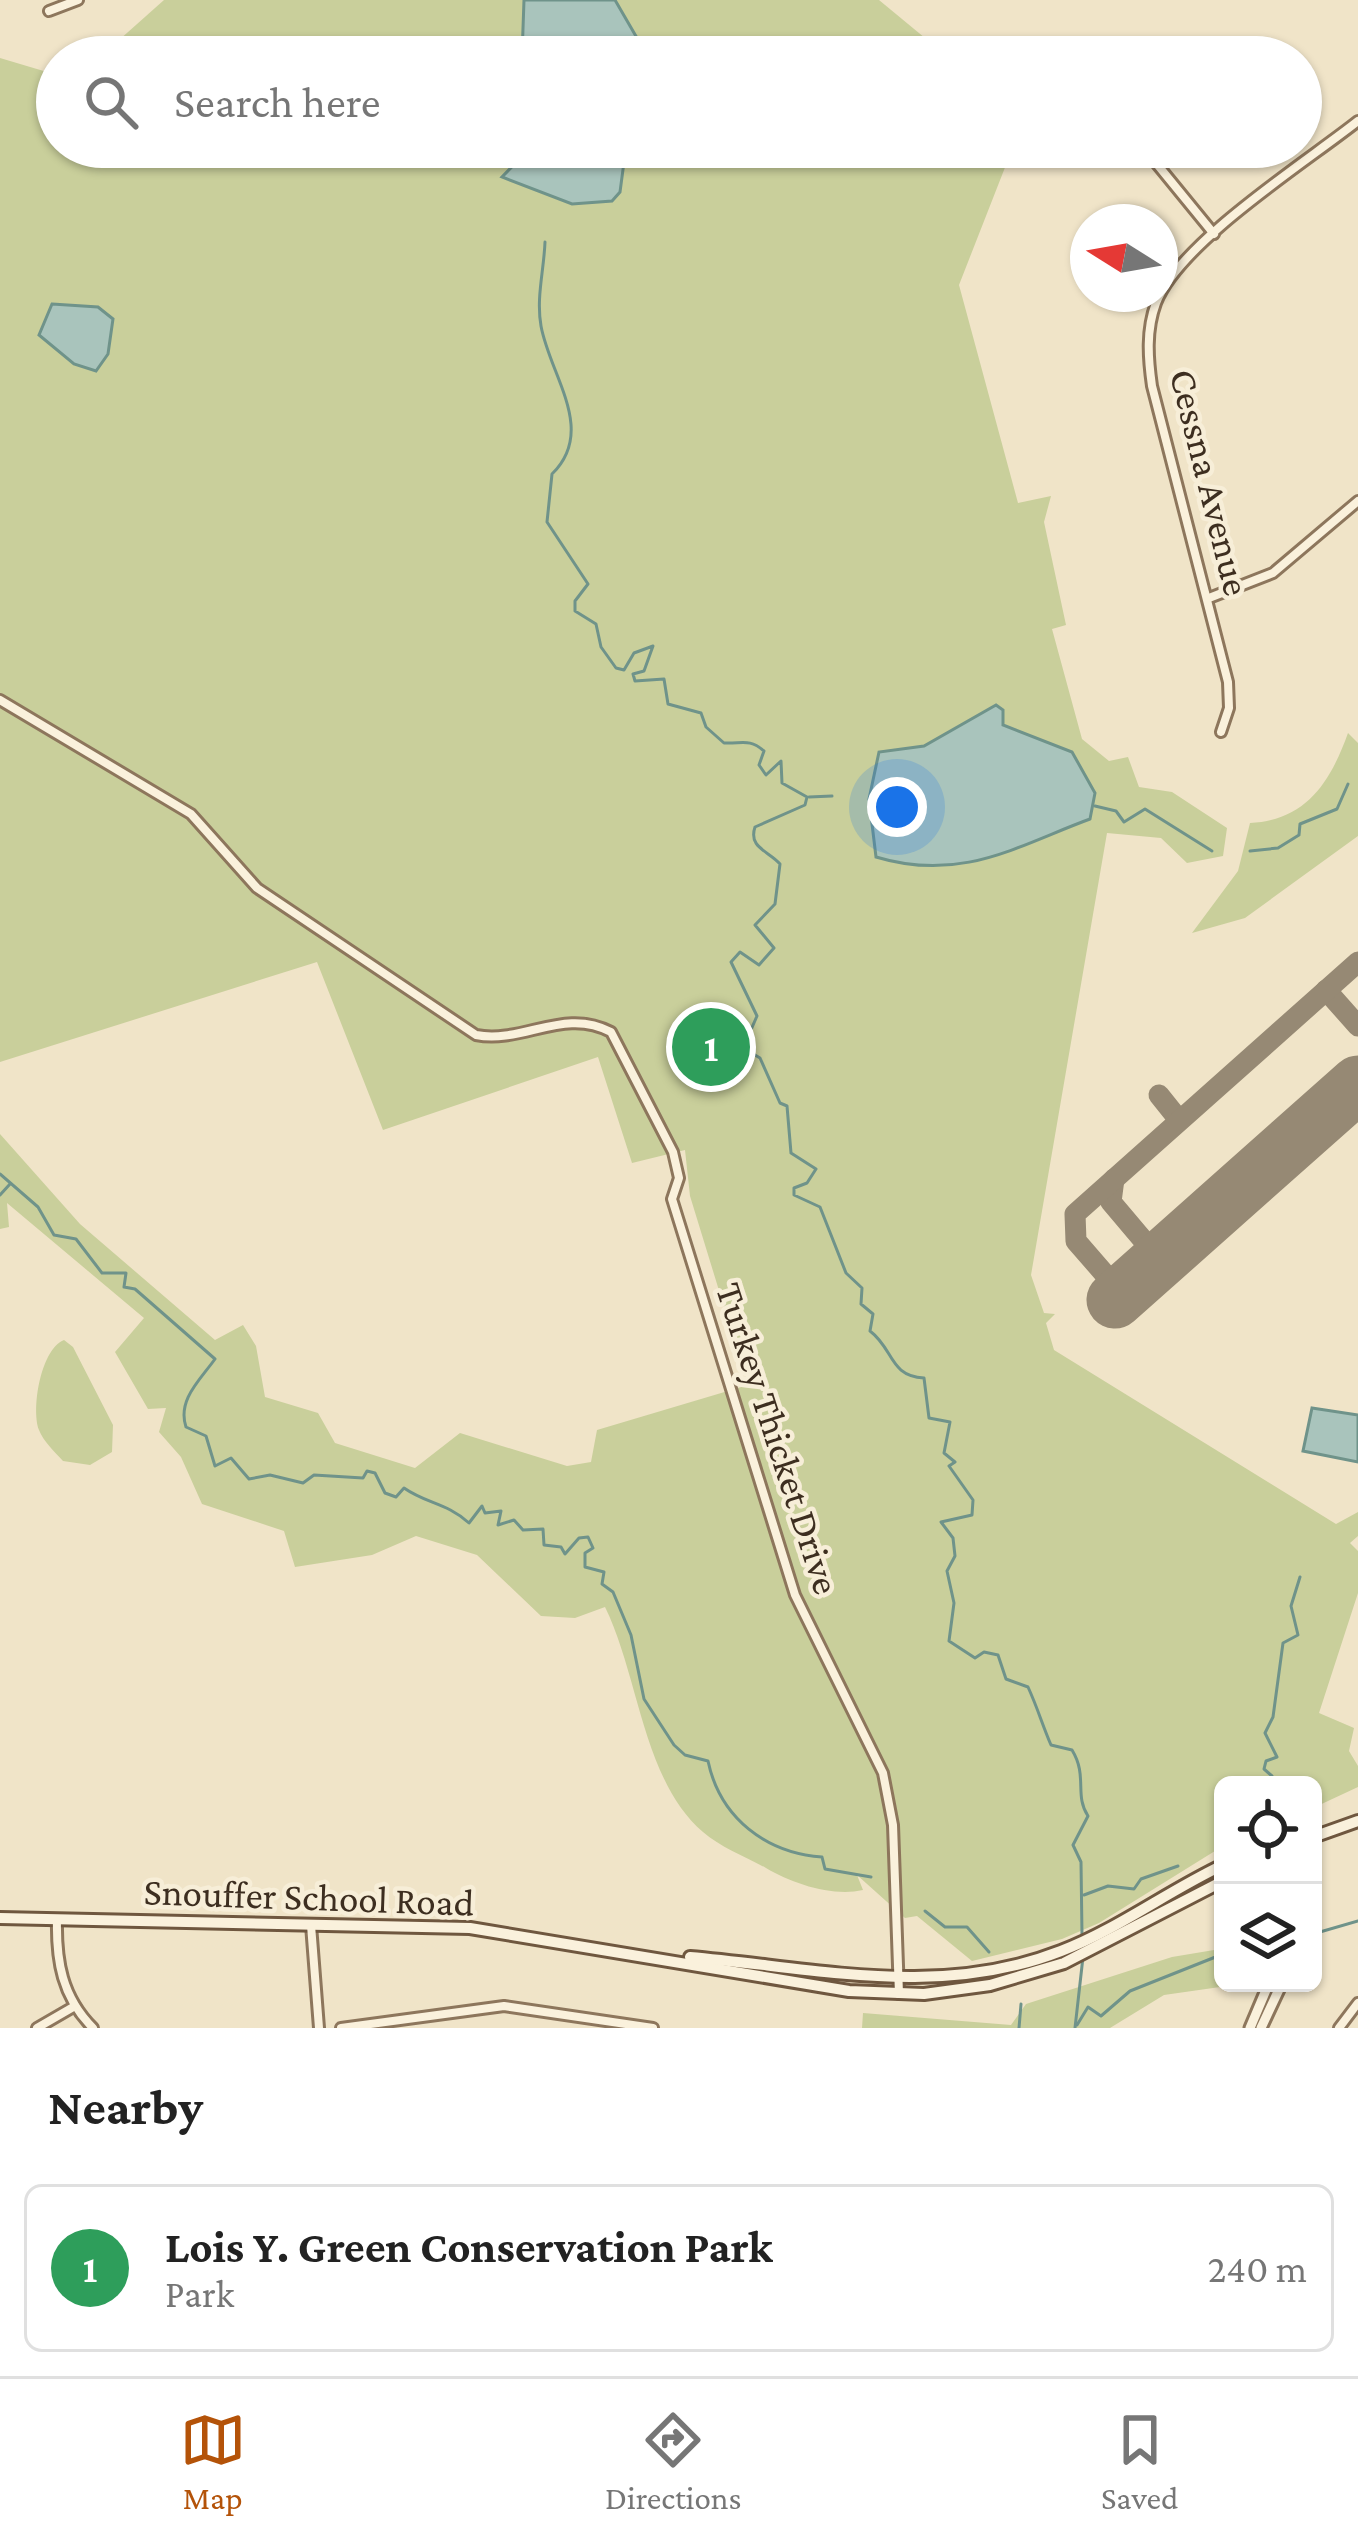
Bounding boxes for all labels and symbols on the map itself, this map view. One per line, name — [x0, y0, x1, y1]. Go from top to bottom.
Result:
north arrow — [1070, 204, 1178, 312]
street label: Cessna Avenue — [1162, 364, 1259, 600]
your location — [867, 777, 927, 837]
pin: 1 — [672, 1002, 750, 1092]
street label: Turkey Thicket Drive — [707, 1277, 849, 1600]
street label: Snouffer School Road — [143, 1869, 475, 1924]

